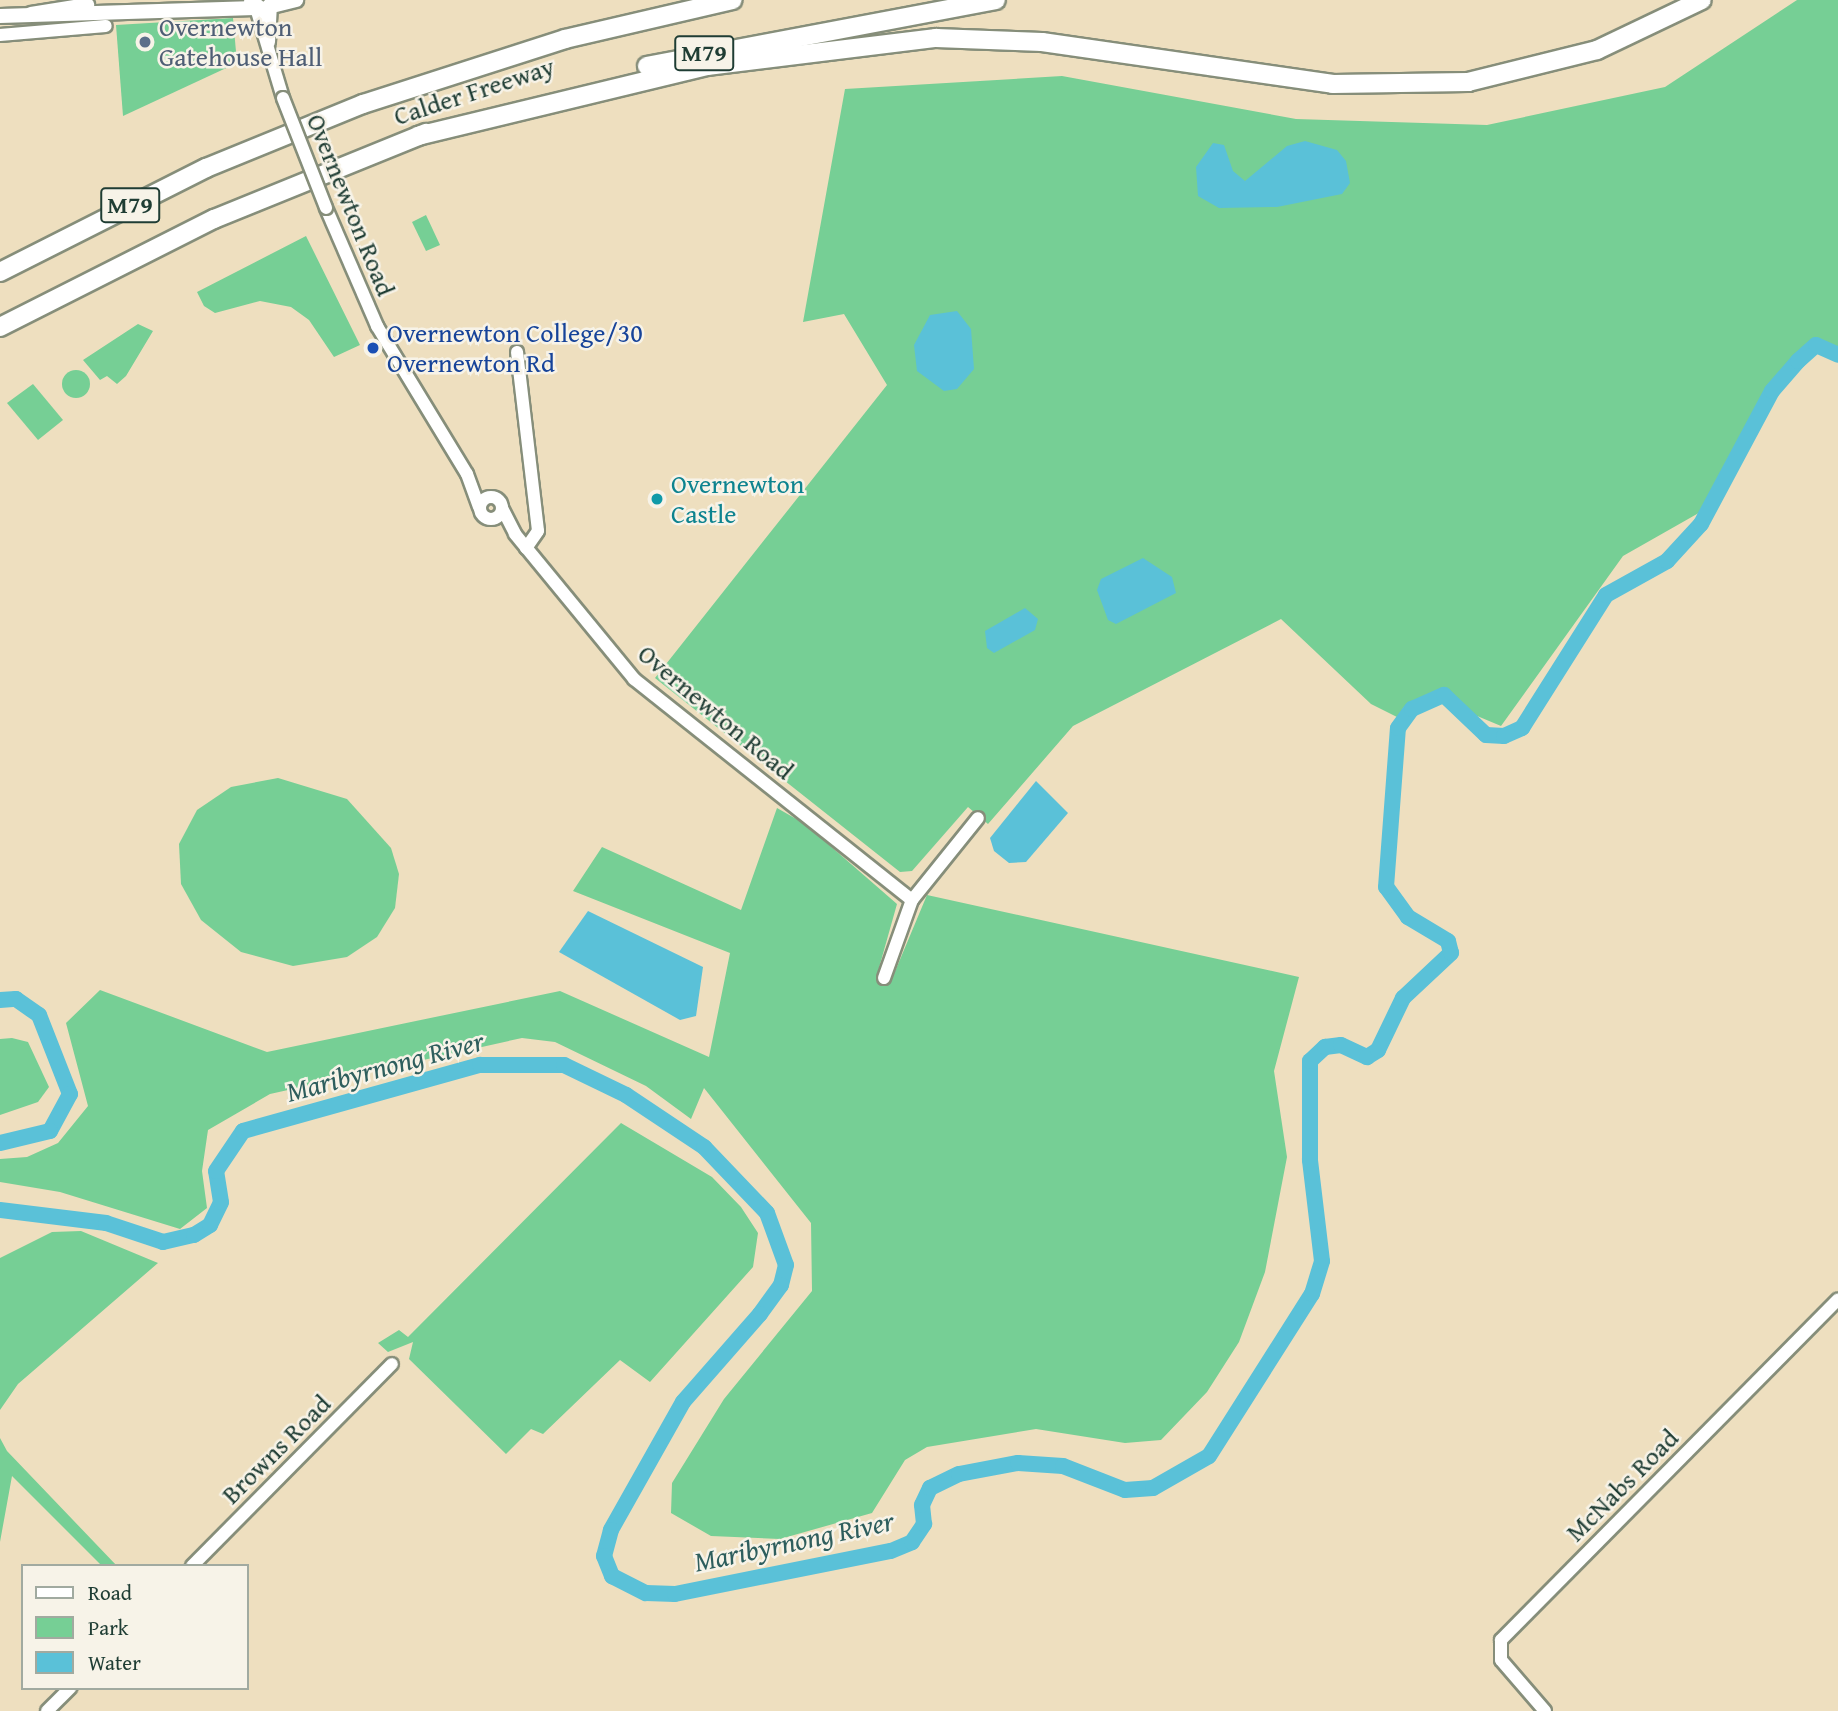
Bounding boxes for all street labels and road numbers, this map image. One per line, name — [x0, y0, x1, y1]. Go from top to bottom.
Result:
road number: M79 — [672, 32, 736, 74]
street label: Calder Freeway — [390, 50, 558, 132]
street label: Overnewton Road — [300, 109, 402, 301]
road number: M79 — [99, 184, 162, 226]
street label: Overnewton Road — [632, 638, 800, 786]
street label: Browns Road — [215, 1388, 337, 1510]
street label: McNabs Road — [1559, 1422, 1685, 1548]

